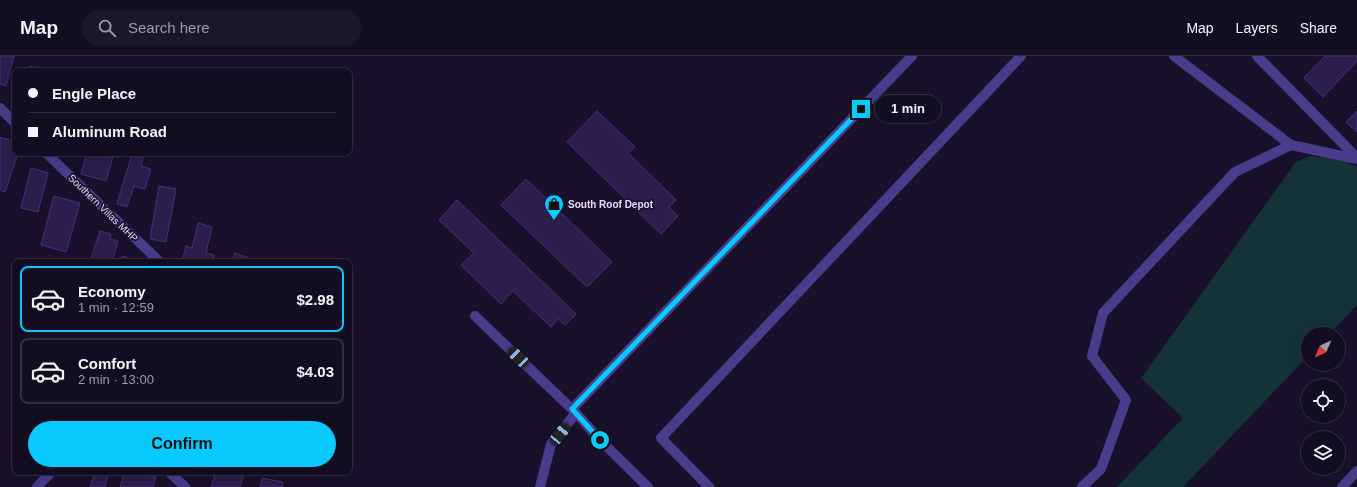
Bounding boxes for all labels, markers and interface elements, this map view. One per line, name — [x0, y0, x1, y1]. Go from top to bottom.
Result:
search box — [82, 10, 362, 46]
text: Map — [20, 17, 58, 38]
icon: search — [96, 17, 118, 39]
text: Search here — [128, 19, 210, 36]
text: Map — [1186, 20, 1214, 36]
text: Layers — [1236, 20, 1278, 36]
text: Share — [1300, 20, 1337, 36]
text: Engle Place — [52, 85, 136, 102]
callout: 1 min — [875, 95, 941, 123]
route end — [852, 100, 870, 118]
text: 1 min — [891, 101, 925, 116]
text: Aluminum Road — [52, 123, 167, 140]
street label: Southern Villas MHP — [66, 172, 140, 244]
shop icon: South Roof Depot — [543, 193, 565, 221]
place label: South Roof Depot — [568, 199, 654, 210]
icon: car — [30, 281, 66, 317]
text: Economy — [78, 283, 146, 300]
text: $2.98 — [296, 291, 334, 308]
text: 1 min · 12:59 — [78, 300, 154, 315]
north arrow — [1301, 327, 1345, 371]
map controls — [1301, 327, 1345, 475]
car — [505, 344, 531, 370]
icon: car — [30, 353, 66, 389]
text: Comfort — [78, 355, 136, 372]
text: $4.03 — [296, 363, 334, 380]
text: 2 min · 13:00 — [78, 372, 154, 387]
button: locate — [1301, 379, 1345, 423]
button: Confirm — [28, 421, 336, 467]
car — [548, 421, 572, 447]
route start — [591, 431, 609, 449]
button: layers — [1301, 431, 1345, 475]

